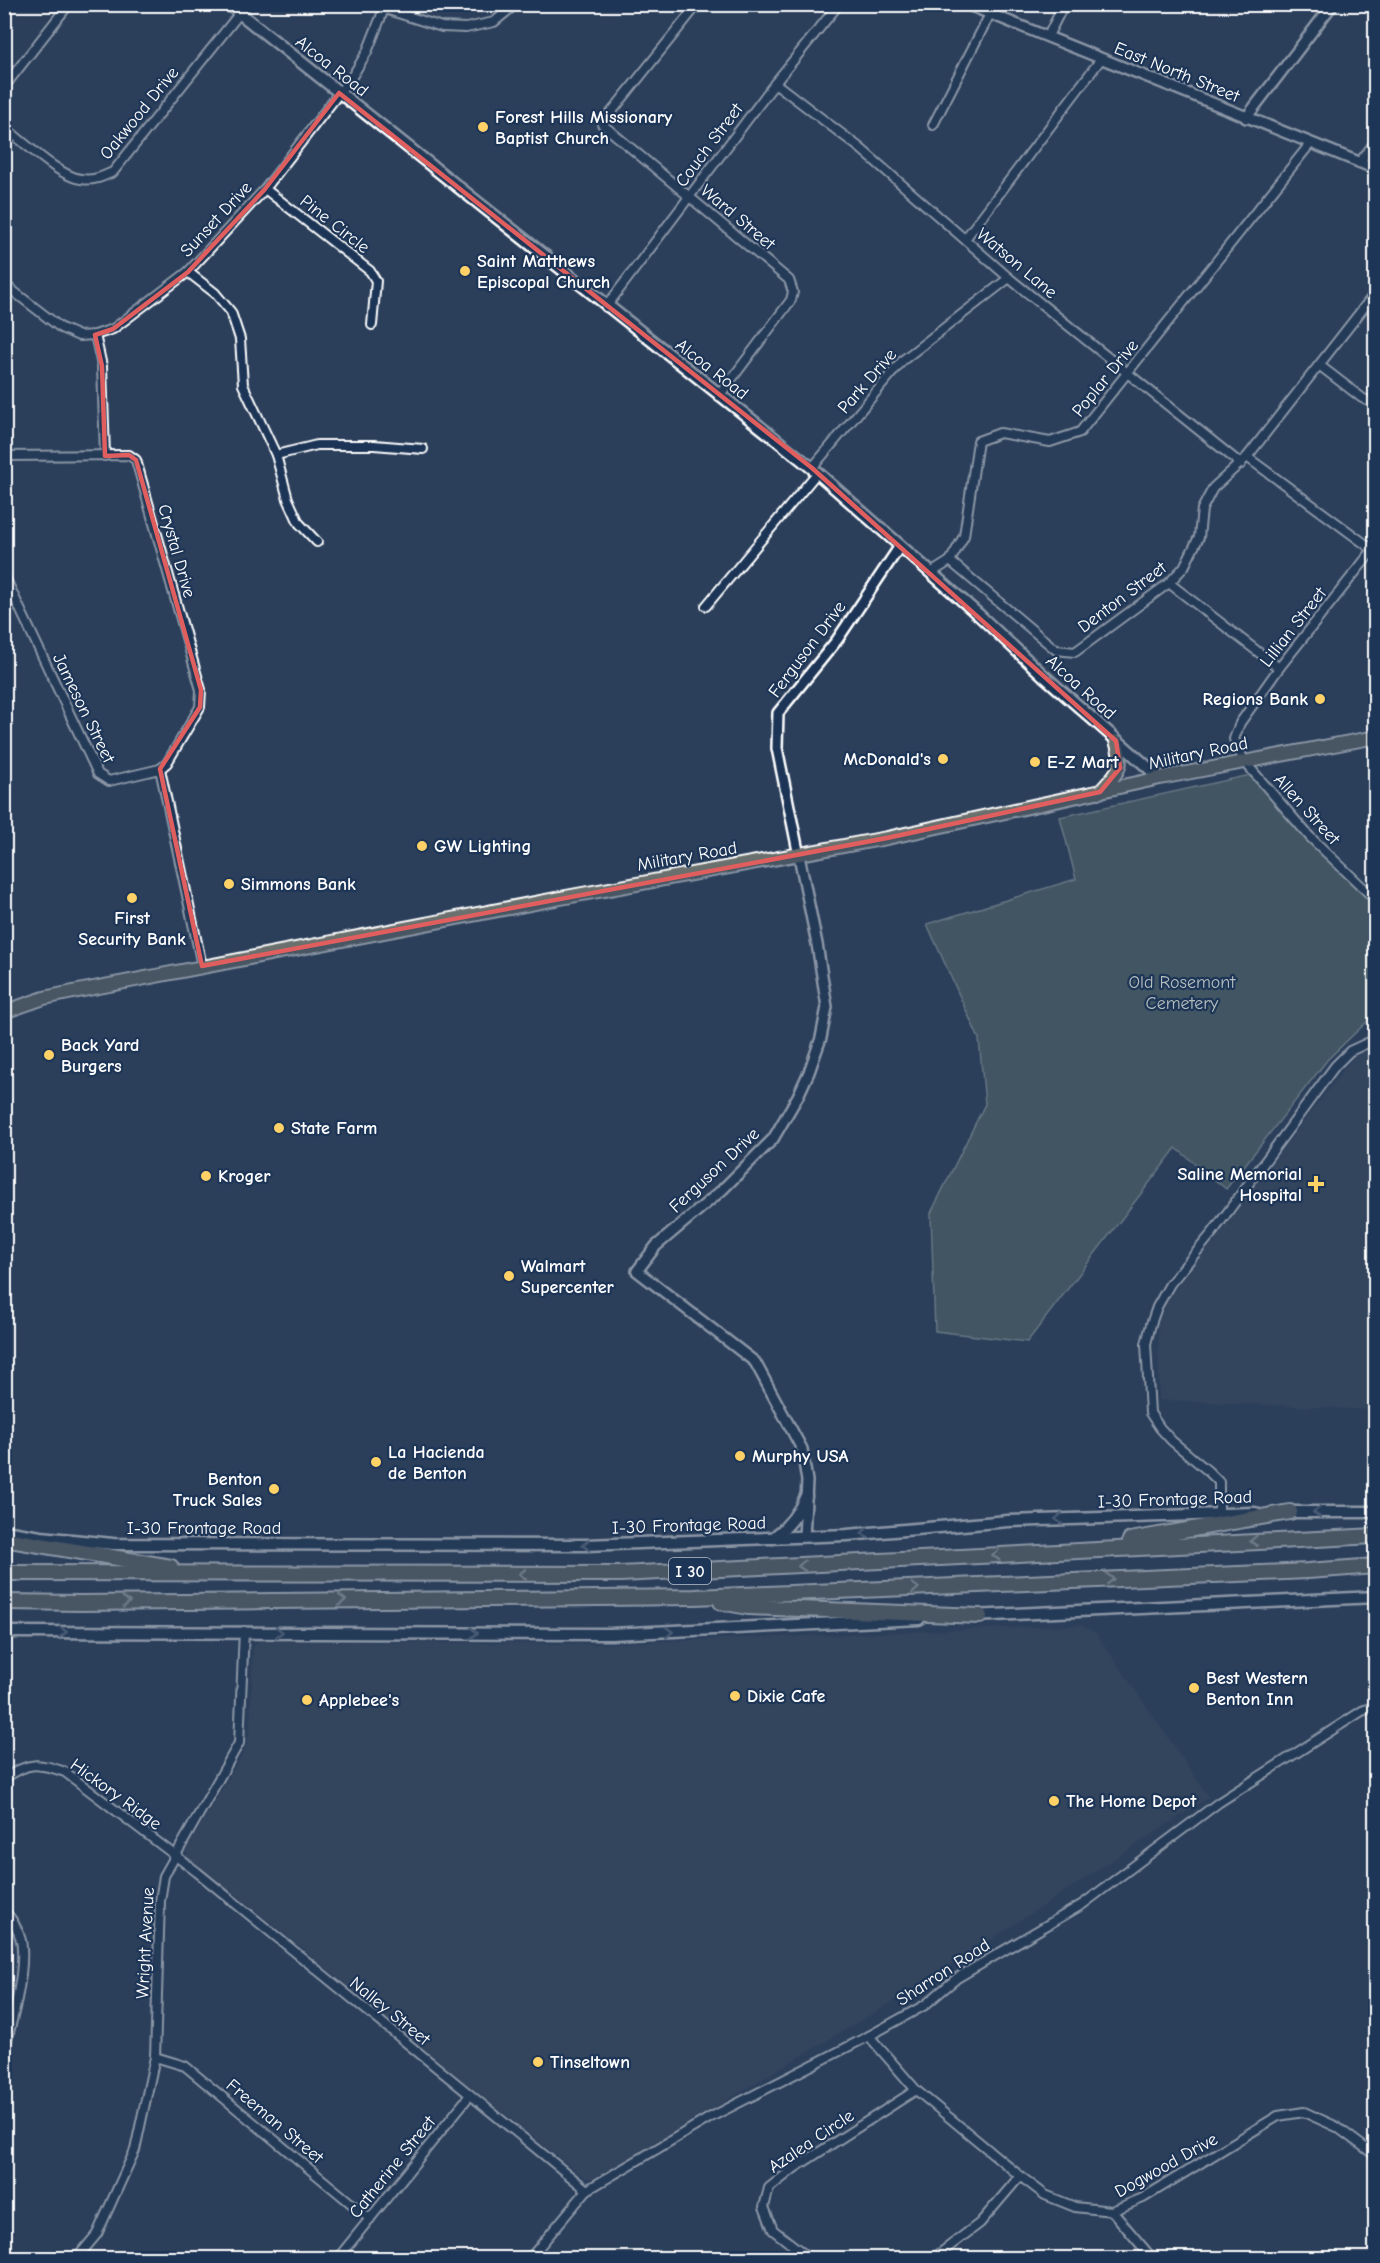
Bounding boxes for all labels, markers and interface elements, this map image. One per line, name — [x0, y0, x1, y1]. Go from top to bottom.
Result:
street label: Alcoa Road — [291, 31, 372, 101]
street label: East North Street — [1111, 38, 1243, 107]
street label: Oakwood Drive — [96, 63, 183, 164]
street label: Couch Street — [671, 99, 748, 191]
place label: Forest Hills Missionary Baptist Church — [495, 107, 673, 149]
marker: Forest Hills Missionary Baptist Church — [476, 120, 490, 134]
street label: Sunset Drive — [176, 177, 257, 261]
street label: Ward Street — [696, 180, 780, 255]
street label: Pine Circle — [296, 191, 374, 258]
street label: Watson Lane — [972, 224, 1061, 303]
place label: Saint Matthews Episcopal Church — [477, 251, 610, 293]
marker: Saint Matthews Episcopal Church — [458, 264, 472, 278]
street label: Alcoa Road — [671, 334, 752, 404]
street label: Poplar Drive — [1068, 335, 1143, 421]
street label: Park Drive — [833, 345, 901, 418]
street label: Crystal Drive — [153, 502, 200, 600]
street label: Denton Street — [1074, 557, 1171, 638]
street label: Lillian Street — [1256, 583, 1332, 671]
street label: Ferguson Drive — [764, 597, 851, 702]
street label: Jameson Street — [48, 650, 120, 767]
street label: Alcoa Road — [1041, 651, 1120, 724]
place label: Regions Bank — [1203, 689, 1308, 710]
marker: Regions Bank — [1313, 692, 1327, 706]
street label: Military Road — [1146, 733, 1250, 774]
place label: McDonald's — [844, 749, 931, 770]
marker: McDonald's — [936, 752, 950, 766]
place label: E-Z Mart — [1047, 752, 1120, 773]
marker: E-Z Mart — [1028, 755, 1042, 769]
street label: Allen Street — [1269, 769, 1345, 850]
place label: GW Lighting — [434, 836, 531, 857]
street label: Military Road — [635, 837, 739, 876]
marker: GW Lighting — [415, 839, 429, 853]
place label: Simmons Bank — [241, 874, 356, 895]
marker: Simmons Bank — [222, 877, 236, 891]
marker: First Security Bank — [125, 891, 139, 905]
place label: First Security Bank — [78, 908, 186, 950]
park label: Old Rosemont Cemetery — [1129, 972, 1236, 1014]
place label: Back Yard Burgers — [61, 1035, 139, 1077]
marker: Back Yard Burgers — [42, 1048, 56, 1062]
place label: State Farm — [291, 1118, 377, 1139]
marker: State Farm — [272, 1121, 286, 1135]
street label: Ferguson Drive — [665, 1123, 764, 1217]
place label: Saline Memorial Hospital — [1177, 1164, 1302, 1206]
place label: Kroger — [218, 1166, 271, 1187]
marker: Kroger — [199, 1169, 213, 1183]
marker: Saline Memorial Hospital — [1307, 1175, 1325, 1193]
place label: Walmart Supercenter — [521, 1256, 614, 1298]
marker: Walmart Supercenter — [502, 1269, 516, 1283]
place label: La Hacienda de Benton — [388, 1442, 485, 1484]
place label: Murphy USA — [752, 1446, 848, 1467]
marker: Murphy USA — [733, 1449, 747, 1463]
marker: La Hacienda de Benton — [369, 1455, 383, 1469]
place label: Benton Truck Sales — [173, 1469, 262, 1511]
marker: Benton Truck Sales — [267, 1482, 281, 1496]
street label: I-30 Frontage Road — [1097, 1486, 1253, 1513]
one-way arrow — [1313, 1506, 1322, 1518]
street label: I-30 Frontage Road — [611, 1512, 767, 1539]
one-way arrow — [1055, 1512, 1064, 1525]
street label: I-30 Frontage Road — [127, 1518, 281, 1539]
one-way arrow — [860, 1526, 869, 1539]
one-way arrow — [1250, 1535, 1259, 1548]
one-way arrow — [581, 1539, 590, 1551]
one-way arrow — [992, 1548, 1001, 1561]
road number: I 30 — [669, 1558, 711, 1584]
one-way arrow — [797, 1560, 806, 1573]
one-way arrow — [519, 1568, 528, 1580]
one-way arrow — [1105, 1573, 1114, 1586]
one-way arrow — [910, 1581, 919, 1594]
one-way arrow — [337, 1594, 346, 1606]
one-way arrow — [121, 1595, 130, 1608]
one-way arrow — [58, 1626, 67, 1638]
one-way arrow — [274, 1626, 283, 1638]
one-way arrow — [664, 1626, 673, 1639]
one-way arrow — [469, 1627, 478, 1639]
place label: Best Western Benton Inn — [1206, 1668, 1308, 1710]
marker: Best Western Benton Inn — [1187, 1681, 1201, 1695]
place label: Dixie Cafe — [747, 1686, 825, 1707]
marker: Dixie Cafe — [728, 1689, 742, 1703]
place label: Applebee's — [319, 1690, 400, 1711]
marker: Applebee's — [300, 1693, 314, 1707]
street label: Hickory Ridge — [66, 1754, 165, 1835]
place label: The Home Depot — [1066, 1791, 1198, 1812]
marker: The Home Depot — [1047, 1794, 1061, 1808]
street label: Wright Avenue — [132, 1887, 159, 1999]
street label: Sharron Road — [893, 1934, 994, 2010]
street label: Nalley Street — [345, 1973, 435, 2051]
place label: Tinseltown — [550, 2052, 630, 2073]
marker: Tinseltown — [531, 2055, 545, 2069]
street label: Freeman Street — [222, 2075, 328, 2169]
street label: Azalea Circle — [764, 2105, 858, 2178]
street label: Catherine Street — [345, 2111, 441, 2223]
street label: Dogwood Drive — [1111, 2129, 1221, 2202]

